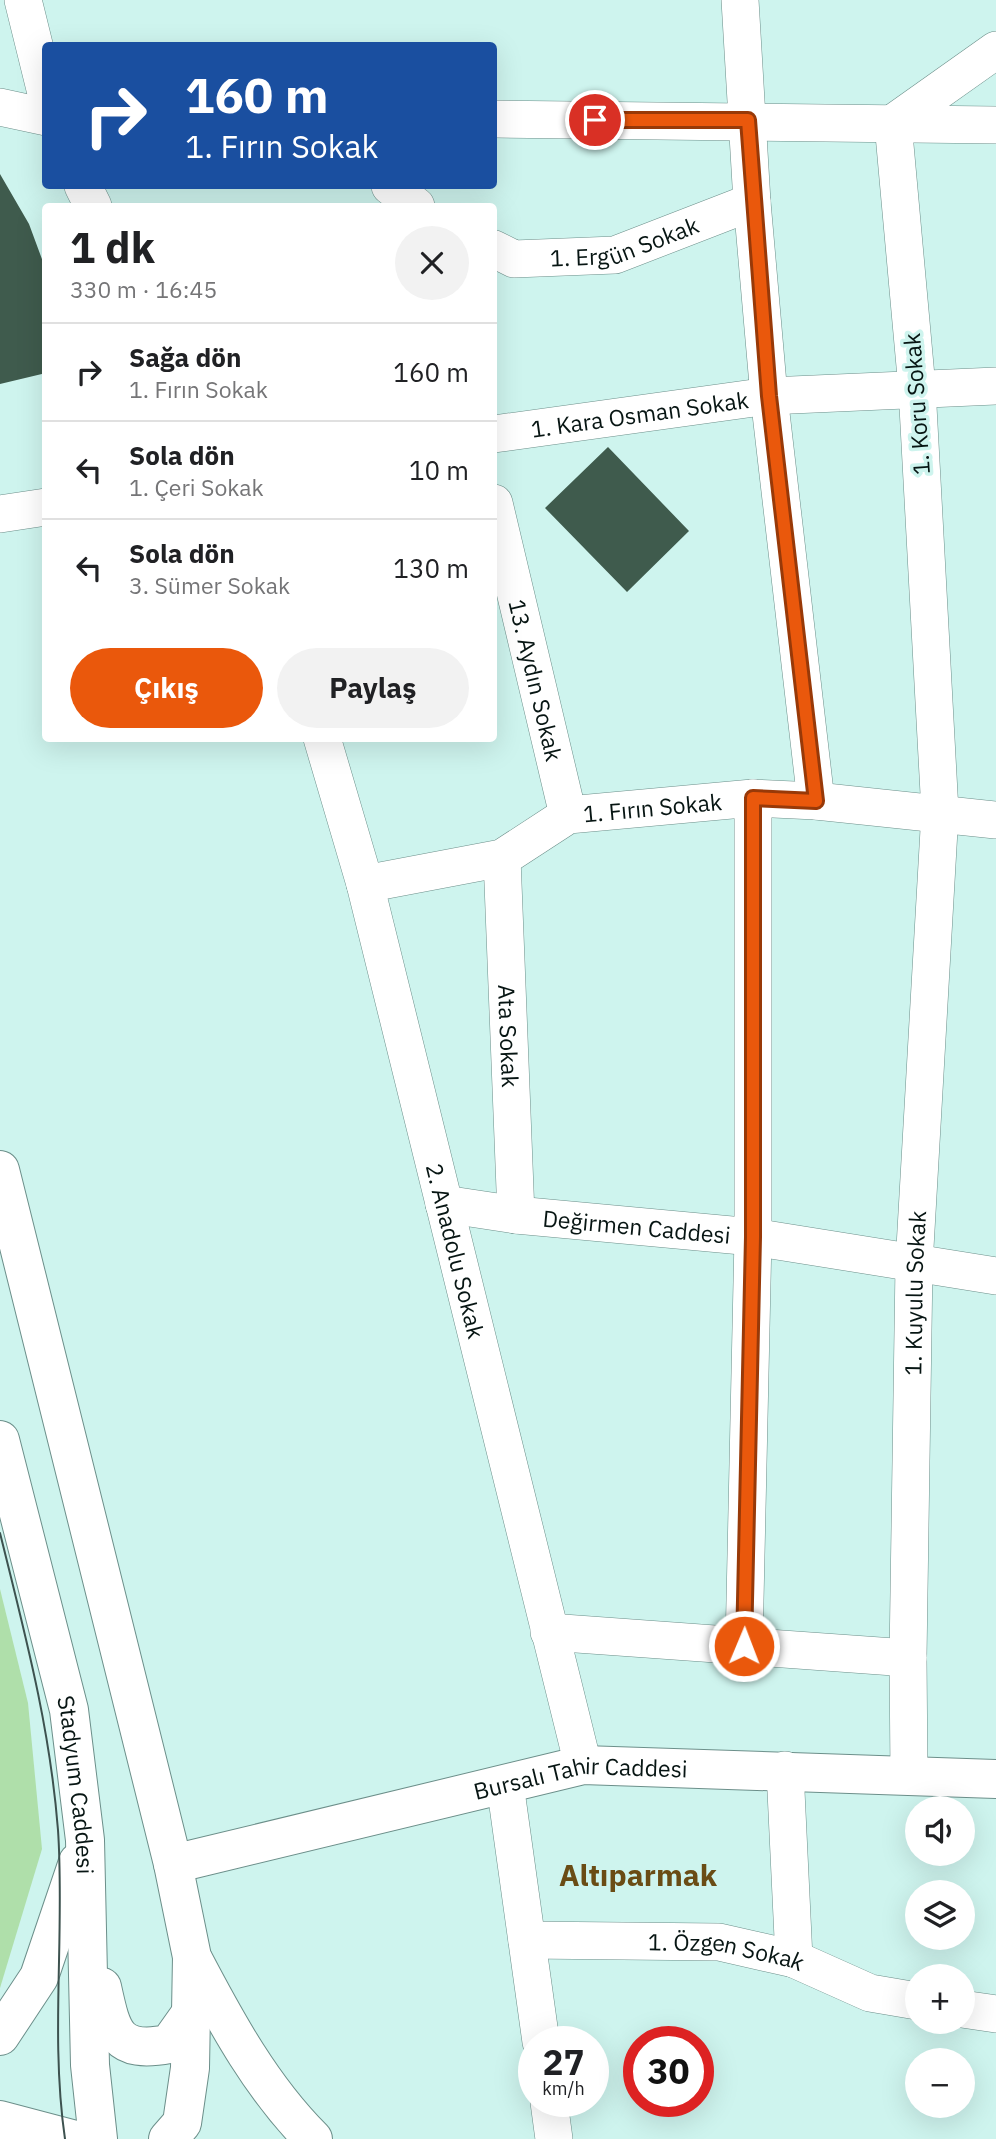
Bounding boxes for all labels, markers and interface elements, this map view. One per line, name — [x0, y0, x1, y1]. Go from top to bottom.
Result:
text: 160 m — [185, 63, 329, 126]
icon: right — [70, 70, 161, 161]
pin — [565, 90, 625, 150]
icon: arrive — [576, 101, 614, 139]
text: 1. Fırın Sokak — [185, 125, 378, 167]
street label: 1. Ergün Sokak — [549, 209, 703, 273]
text: 1 dk — [70, 220, 155, 275]
button: close — [395, 226, 469, 300]
text: 330 m · 16:45 — [70, 274, 217, 304]
street label: 1. Koru Sokak — [896, 332, 936, 476]
text: Sağa dön — [129, 340, 241, 374]
icon: right — [70, 353, 108, 391]
text: 160 m — [393, 355, 469, 389]
text: 1. Fırın Sokak — [129, 374, 268, 404]
street label: 1. Kara Osman Sokak — [529, 384, 750, 444]
text: Sola dön — [129, 438, 235, 472]
icon: left — [70, 451, 108, 489]
text: 10 m — [409, 453, 469, 487]
text: 1. Çeri Sokak — [129, 472, 264, 502]
text: Sola dön — [129, 536, 235, 570]
icon: left — [70, 549, 108, 587]
text: 130 m — [393, 551, 469, 585]
text: 3. Sümer Sokak — [129, 570, 290, 600]
street label: 13. Aydın Sokak — [502, 596, 570, 764]
button: Çıkış — [70, 648, 263, 728]
button: Paylaş — [277, 648, 469, 728]
street label: 1. Fırın Sokak — [582, 786, 723, 829]
street label: Ata Sokak — [492, 984, 526, 1088]
street label: 2. Anadolu Sokak — [420, 1160, 492, 1341]
street label: Değirmen Caddesi — [541, 1203, 732, 1250]
street label: 1. Kuyulu Sokak — [897, 1210, 932, 1376]
position arrow — [707, 1609, 781, 1683]
street label: Stadyum Caddesi — [51, 1692, 101, 1875]
street label: Bursalı Tahir Caddesi — [470, 1750, 688, 1806]
map controls — [905, 1796, 975, 2118]
button: sound — [905, 1796, 975, 1866]
district label: Altıparmak — [559, 1855, 718, 1894]
button: layers — [905, 1880, 975, 1950]
street label: 1. Özgen Sokak — [648, 1926, 810, 1977]
button: + — [905, 1964, 975, 2034]
speed limit sign: 30 — [623, 2026, 714, 2117]
text: 27 — [542, 2039, 585, 2085]
button: − — [905, 2048, 975, 2118]
text: km/h — [542, 2077, 585, 2100]

